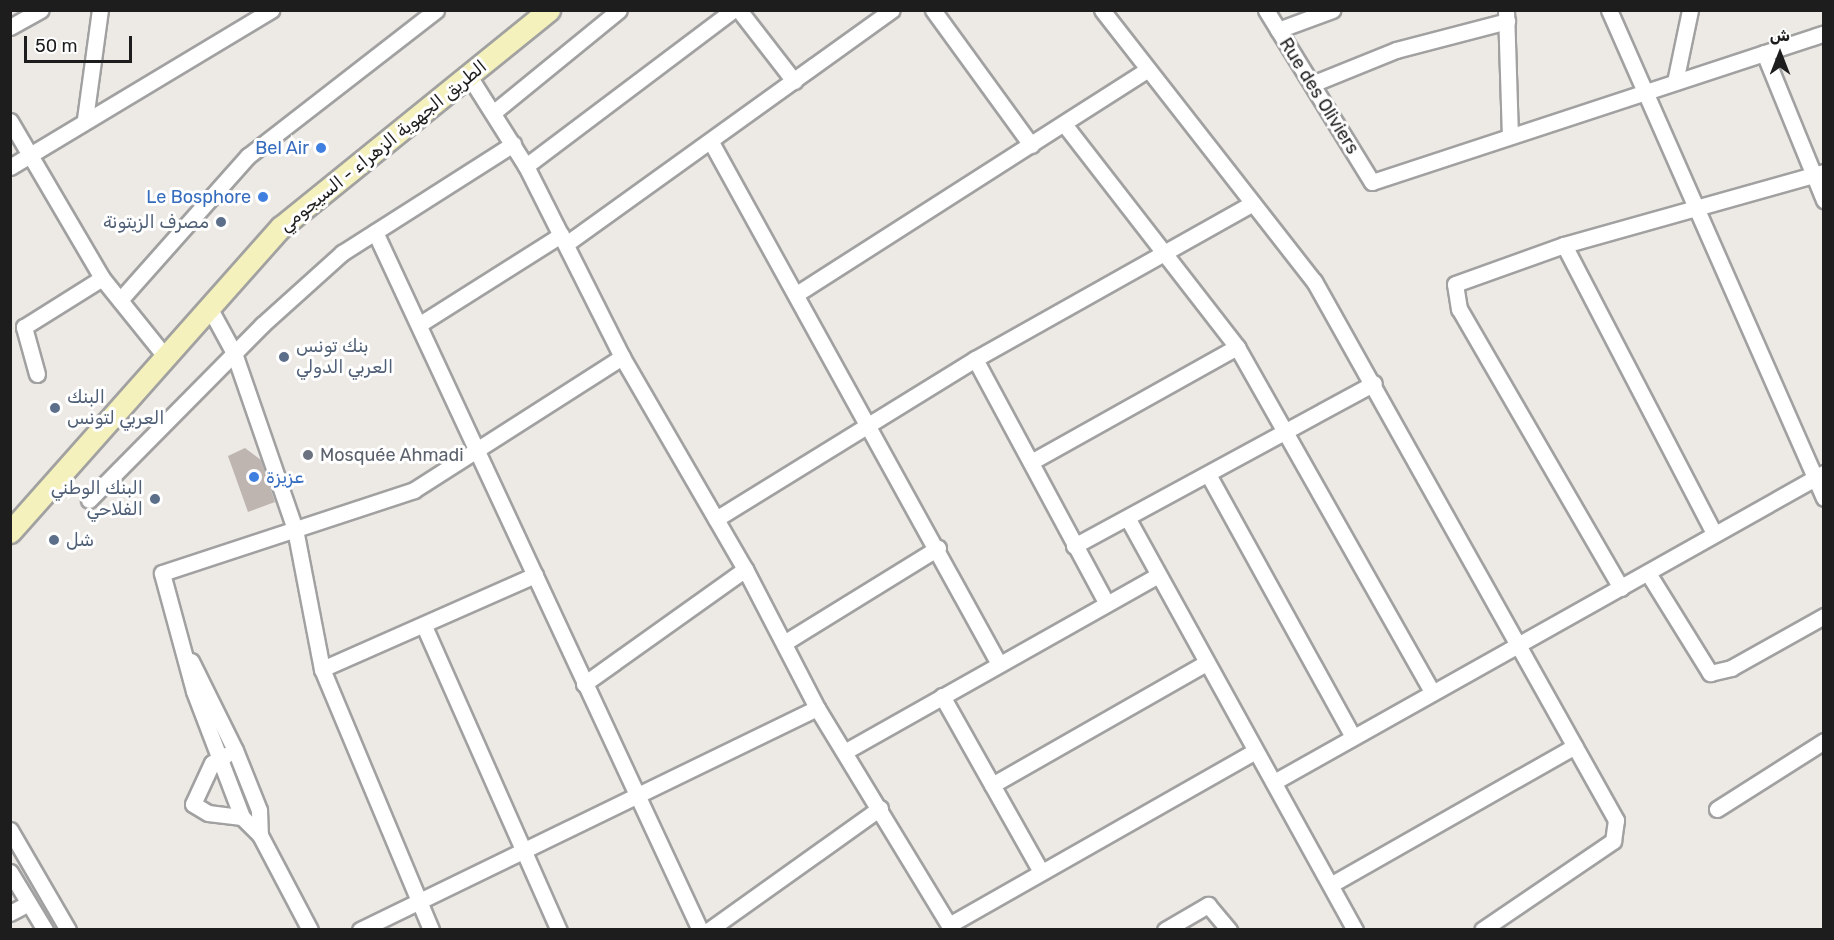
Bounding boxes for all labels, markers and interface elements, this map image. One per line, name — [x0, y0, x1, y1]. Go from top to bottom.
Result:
scale bar — [27, 24, 135, 62]
north arrow — [1750, 24, 1810, 84]
text: ش — [1770, 26, 1790, 45]
street label: Rue des Oliviers — [1275, 34, 1363, 158]
text: 50 m — [35, 35, 78, 57]
street label: الطريق الجهوية الزهراء - السيجومي — [275, 56, 491, 236]
place label: Bel Air — [255, 137, 309, 159]
marker: Bel Air — [314, 141, 328, 155]
place label: Le Bosphore — [146, 186, 251, 208]
marker: Le Bosphore — [256, 190, 270, 204]
place label: مصرف الزيتونة — [103, 211, 209, 233]
marker: مصرف الزيتونة — [214, 215, 228, 229]
place label: بنك تونس العربي الدولي — [296, 336, 393, 378]
marker: بنك تونس العربي الدولي — [277, 350, 291, 364]
place label: البنك العربي لتونس — [67, 387, 164, 430]
marker: البنك العربي لتونس — [48, 401, 62, 415]
place label: Mosquée Ahmadi — [320, 444, 464, 466]
marker: Mosquée Ahmadi — [301, 448, 315, 462]
place label: عزيزة — [266, 466, 304, 488]
marker: عزيزة — [247, 470, 261, 484]
place label: البنك الوطني الفلاحي — [51, 478, 143, 520]
marker: البنك الوطني الفلاحي — [148, 492, 162, 506]
place label: شل — [66, 529, 94, 551]
marker: شل — [47, 533, 61, 547]

